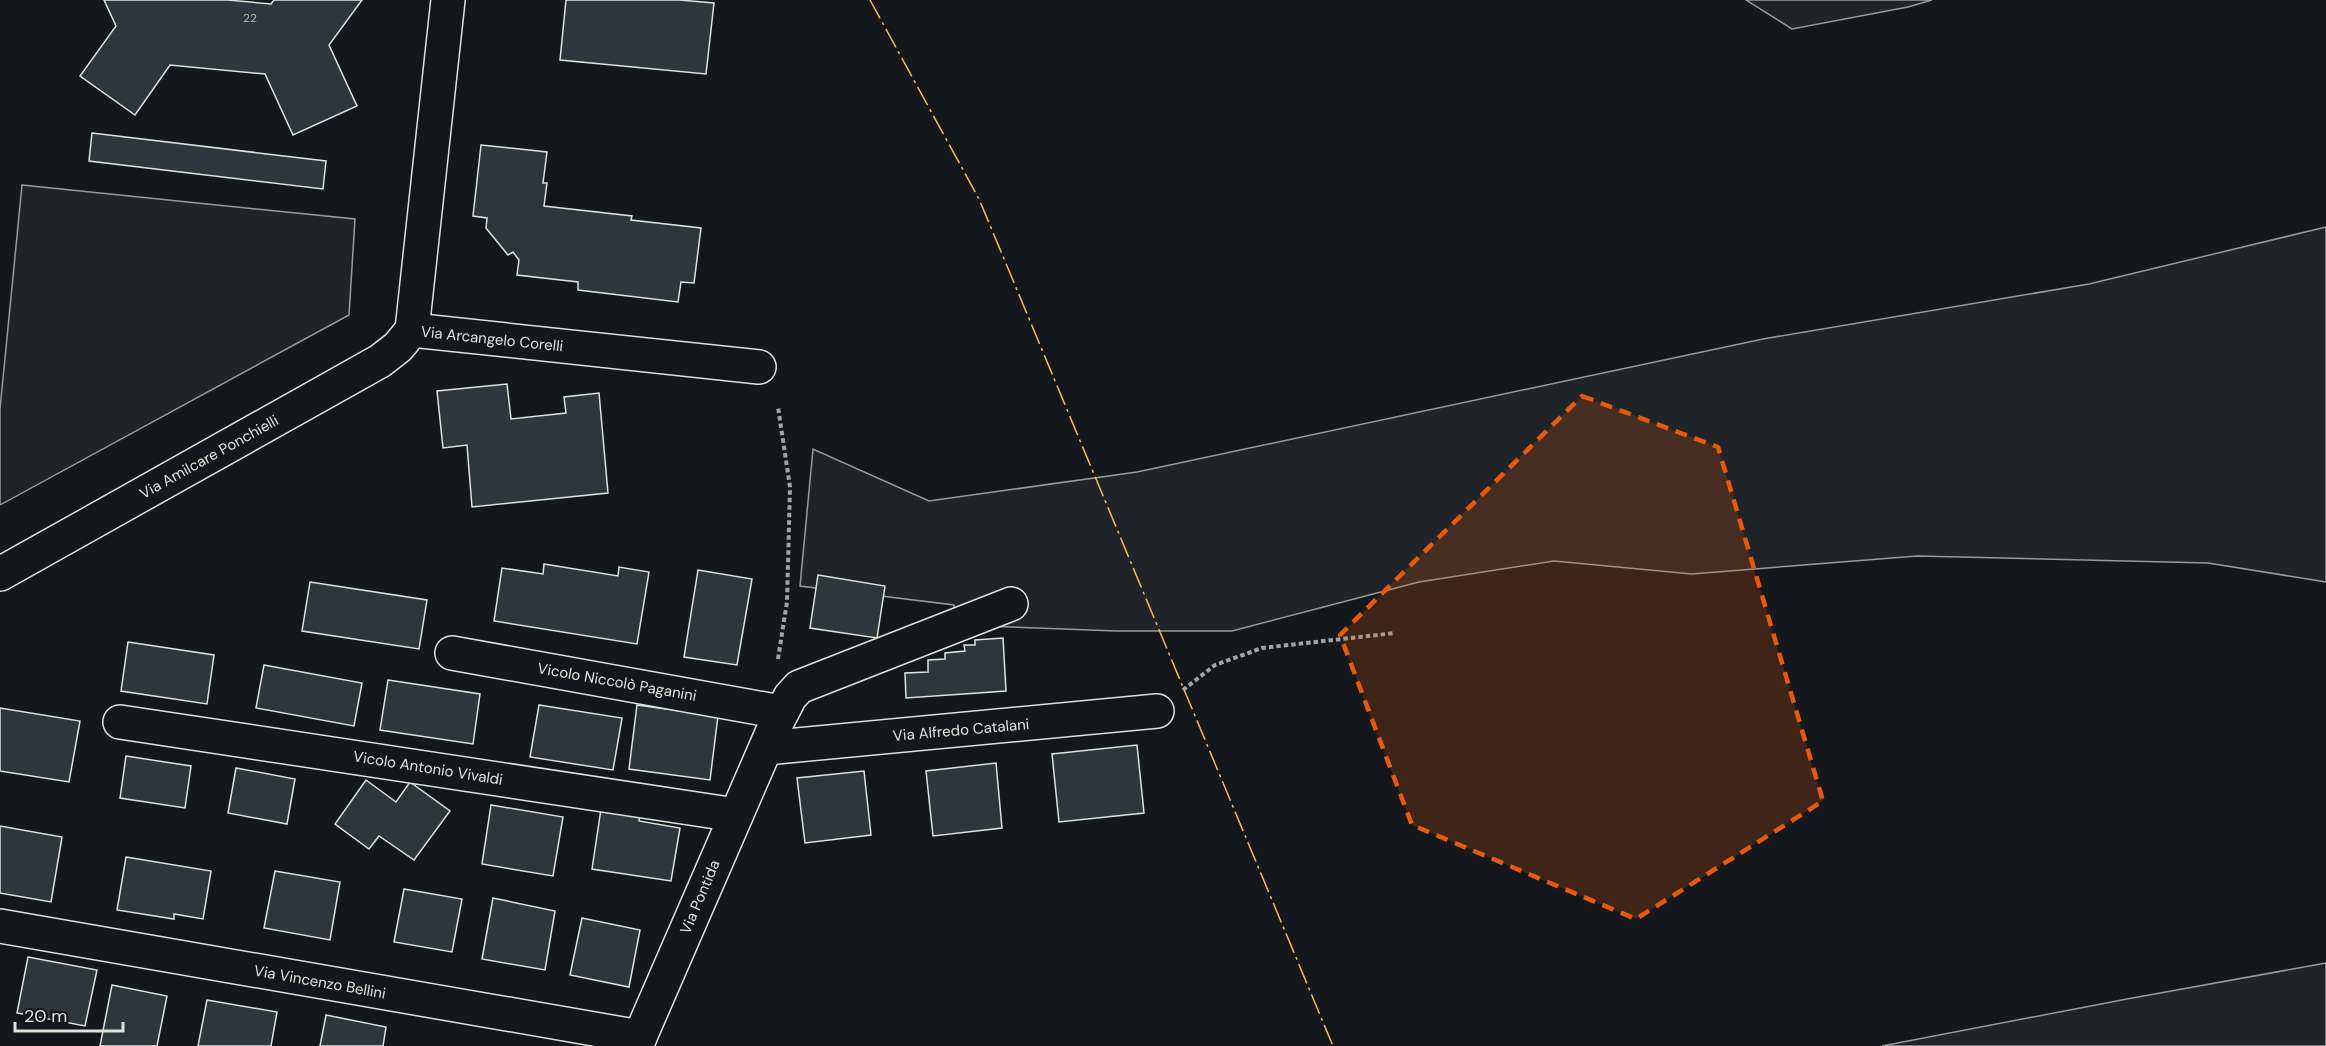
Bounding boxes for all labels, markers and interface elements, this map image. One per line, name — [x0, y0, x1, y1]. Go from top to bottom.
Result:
house number: 22 — [243, 10, 257, 26]
street label: Via Arcangelo Corelli — [420, 322, 564, 356]
street label: Via Amilcare Ponchielli — [136, 410, 282, 504]
street label: Vicolo Niccolò Paganini — [536, 658, 698, 706]
street label: Via Alfredo Catalani — [892, 714, 1030, 746]
street label: Vicolo Antonio Vivaldi — [352, 746, 504, 790]
street label: Via Pontida — [675, 857, 725, 937]
street label: Via Vincenzo Bellini — [252, 961, 388, 1003]
scale bar — [15, 995, 123, 1033]
text: 20 m — [24, 1004, 67, 1028]

